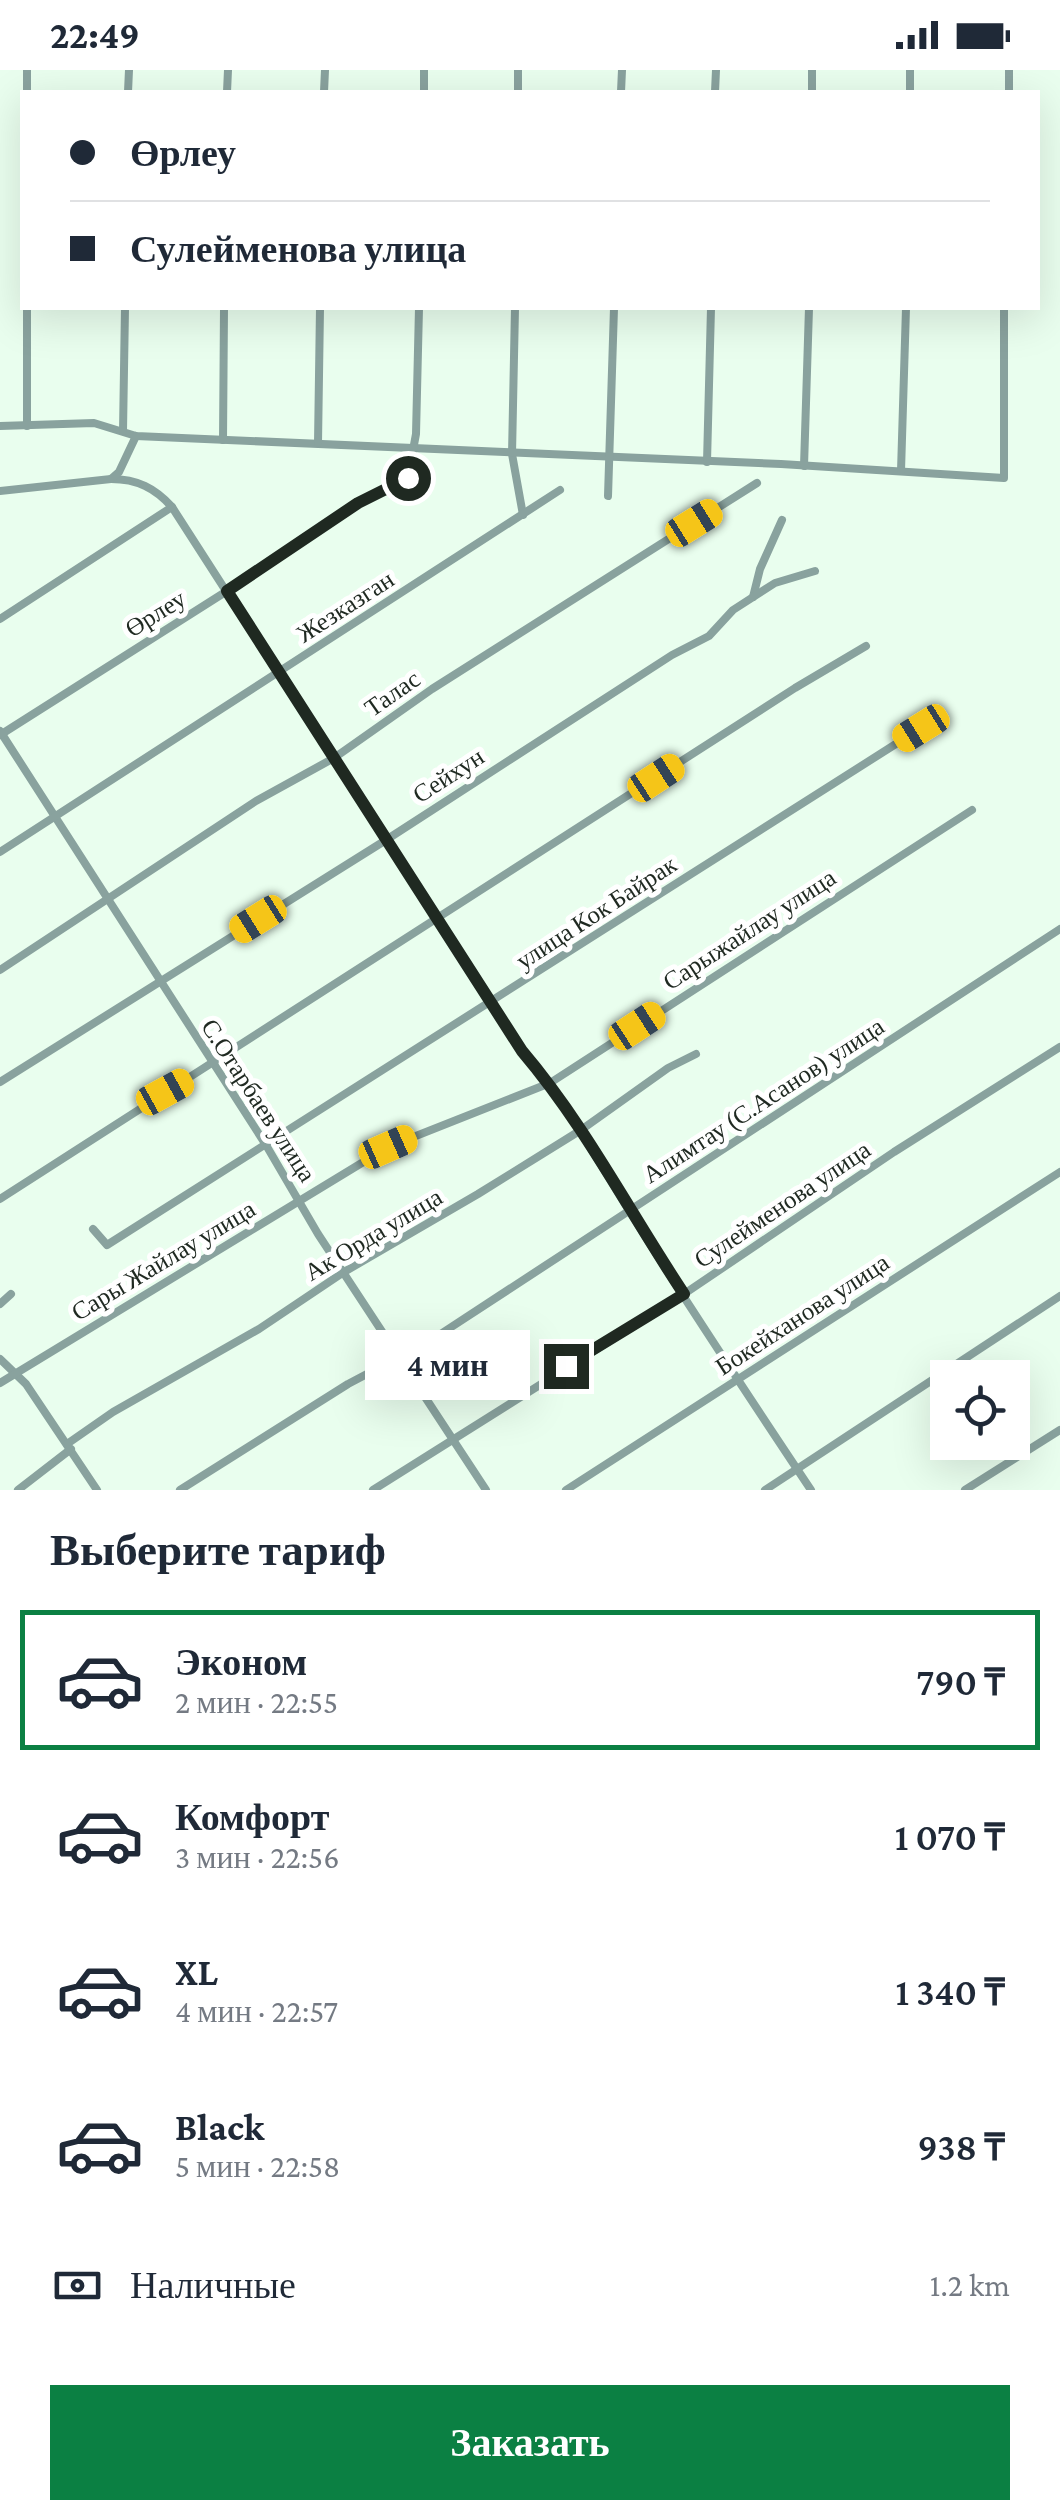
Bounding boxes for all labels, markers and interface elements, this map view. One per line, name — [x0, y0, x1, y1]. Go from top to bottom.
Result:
text: 22:49 — [50, 14, 140, 56]
text: Өрлеу — [130, 132, 236, 174]
text: Сулейменова улица — [130, 228, 466, 270]
route start — [386, 456, 431, 501]
car — [661, 494, 727, 552]
street label: Жезказган — [292, 565, 399, 648]
street label: Өрлеу — [120, 584, 191, 642]
street label: Талас — [360, 665, 425, 722]
car — [888, 699, 954, 757]
street label: Сейхун — [408, 743, 489, 808]
car — [623, 749, 689, 807]
street label: улица Кок Байрак — [511, 850, 682, 974]
street label: Сарыжайлау улица — [658, 864, 841, 995]
car — [225, 890, 291, 948]
car — [604, 997, 670, 1055]
street label: Алимтау (С.Асанов) улица — [638, 1012, 889, 1189]
street label: С.Отарбаев улица — [196, 1014, 321, 1187]
car — [131, 1064, 199, 1120]
car — [354, 1121, 422, 1173]
street label: Сулейменова улица — [689, 1136, 875, 1273]
street label: Ак Орда улица — [300, 1183, 447, 1286]
street label: Сары Жайлау улица — [67, 1195, 260, 1326]
street label: Бокейханова улица — [711, 1248, 894, 1380]
callout: 4 мин — [366, 1331, 531, 1401]
route end — [544, 1344, 589, 1389]
text: 4 мин — [407, 1347, 488, 1383]
map controls — [930, 1360, 1030, 1460]
button: locate — [930, 1360, 1030, 1460]
text: Выберите тариф — [50, 1525, 386, 1575]
icon: car — [55, 1635, 145, 1725]
text: Эконом — [175, 1641, 307, 1683]
text: 790 ₸ — [916, 1661, 1005, 1703]
text: 2 мин · 22:55 — [175, 1684, 338, 1720]
icon: car — [55, 1790, 145, 1880]
text: Комфорт — [175, 1796, 329, 1838]
text: 1 070 ₸ — [895, 1816, 1005, 1858]
text: 3 мин · 22:56 — [175, 1839, 339, 1875]
icon: car — [55, 1945, 145, 2035]
text: XL — [175, 1951, 218, 1993]
text: 1 340 ₸ — [895, 1971, 1005, 2013]
text: 4 мин · 22:57 — [175, 1993, 338, 2029]
icon: car — [55, 2100, 145, 2190]
text: Black — [175, 2106, 264, 2148]
text: 938 ₸ — [918, 2126, 1005, 2168]
text: 5 мин · 22:58 — [175, 2148, 340, 2184]
icon: cash — [50, 2258, 105, 2313]
text: Наличные — [130, 2264, 296, 2306]
text: 1.2 km — [930, 2267, 1010, 2303]
button: Заказать — [50, 2385, 1010, 2500]

